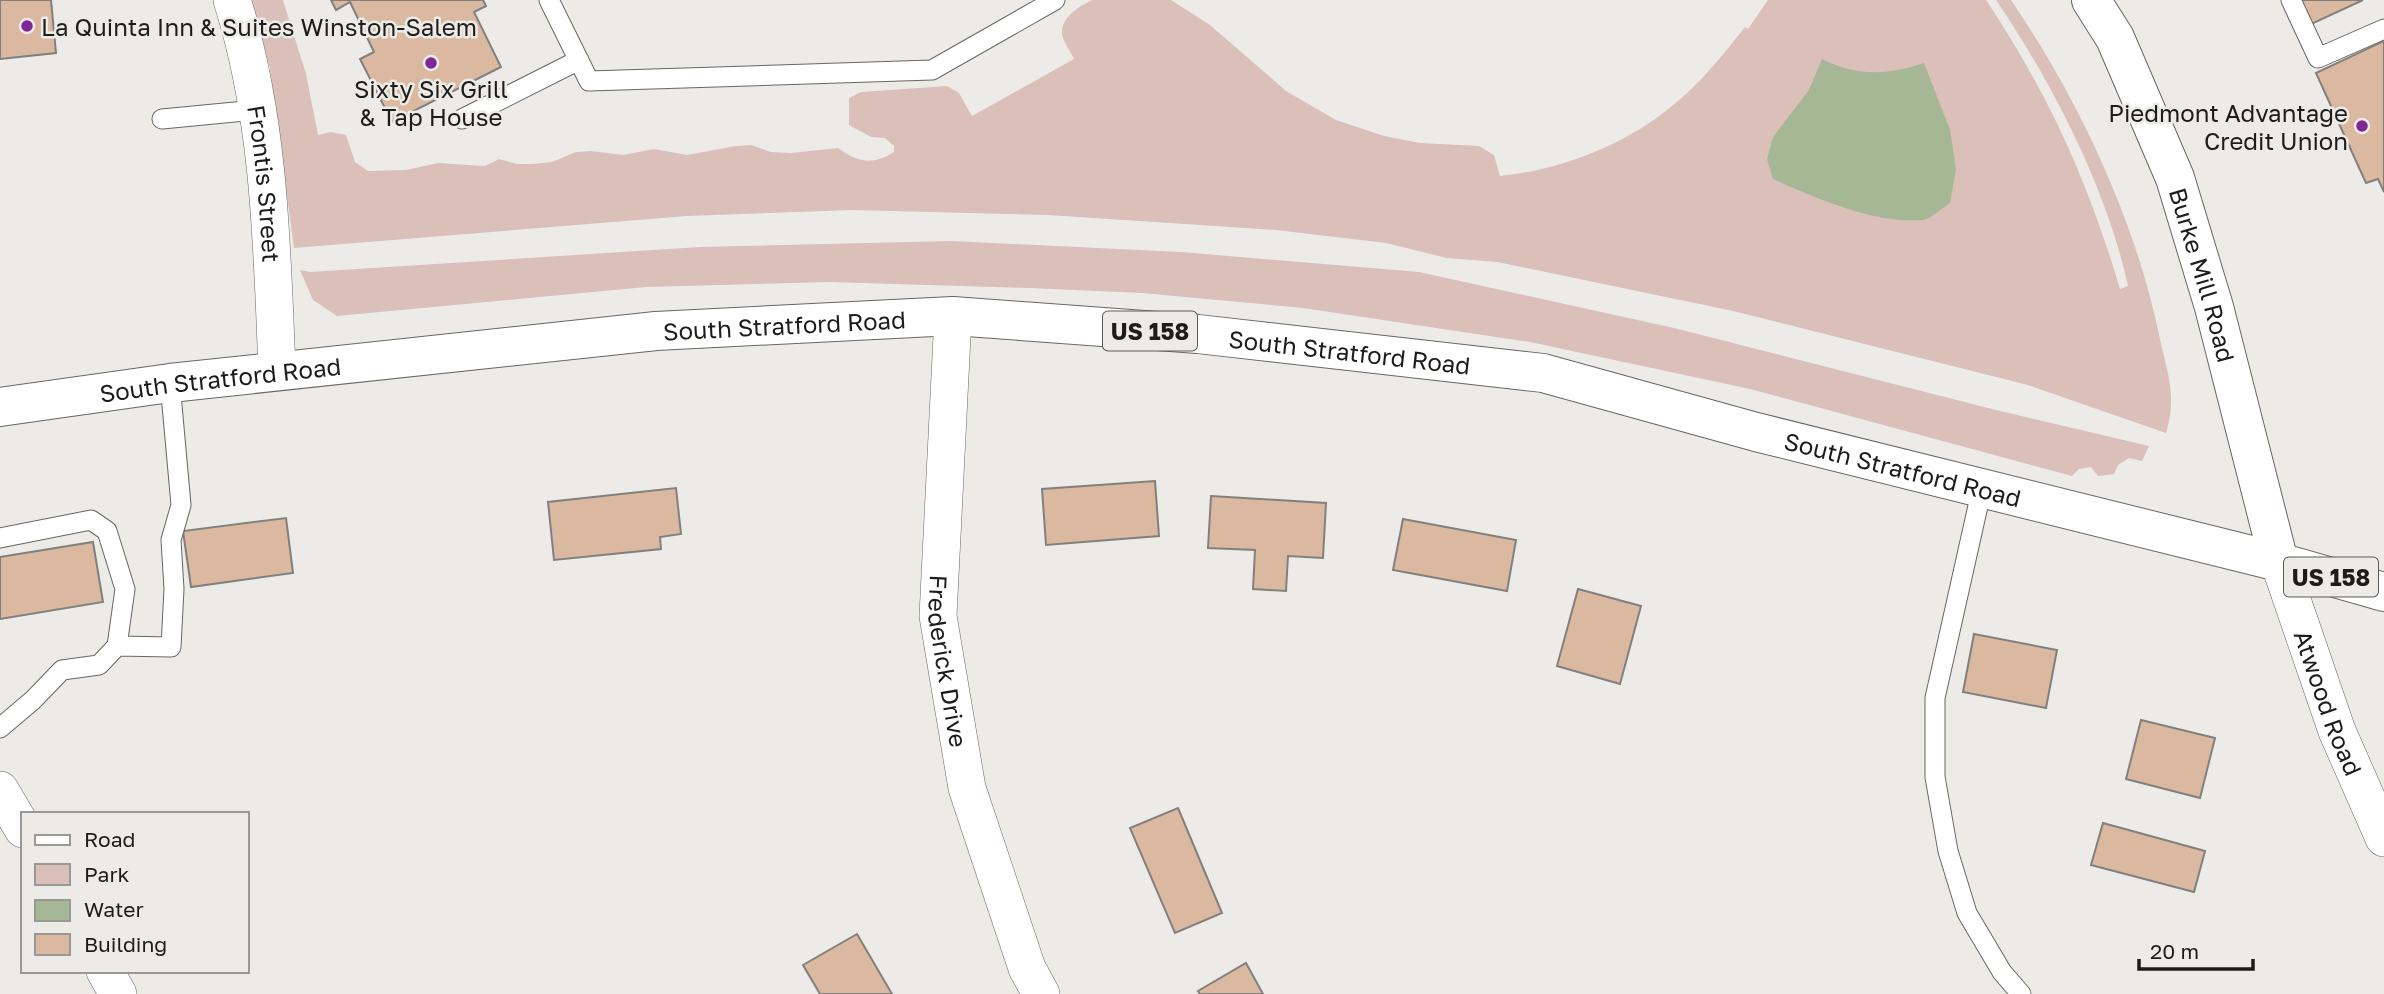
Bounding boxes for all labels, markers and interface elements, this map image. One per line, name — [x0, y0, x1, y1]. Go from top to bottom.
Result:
place label: La Quinta Inn & Suites Winston-Salem — [41, 12, 477, 41]
marker: La Quinta Inn & Suites Winston-Salem — [19, 18, 35, 34]
marker: Sixty Six Grill & Tap House — [423, 55, 439, 71]
place label: Sixty Six Grill & Tap House — [354, 74, 508, 131]
place label: Piedmont Advantage Credit Union — [2108, 98, 2348, 155]
street label: Frontis Street — [243, 103, 287, 263]
marker: Piedmont Advantage Credit Union — [2354, 118, 2370, 134]
street label: Burke Mill Road — [2164, 184, 2242, 365]
street label: South Stratford Road — [662, 304, 906, 345]
road number: US 158 — [1103, 312, 1197, 350]
street label: South Stratford Road — [1227, 323, 1472, 379]
street label: South Stratford Road — [98, 350, 342, 407]
street label: South Stratford Road — [1781, 425, 2024, 512]
road number: US 158 — [2284, 558, 2378, 596]
street label: Frederick Drive — [923, 574, 974, 749]
street label: Atwood Road — [2289, 626, 2369, 780]
legend — [21, 812, 248, 973]
text: Road — [84, 826, 135, 852]
text: Park — [84, 861, 130, 887]
text: Water — [84, 896, 144, 922]
scale bar — [2139, 928, 2253, 972]
text: Building — [84, 931, 167, 957]
text: 20 m — [2150, 938, 2199, 964]

